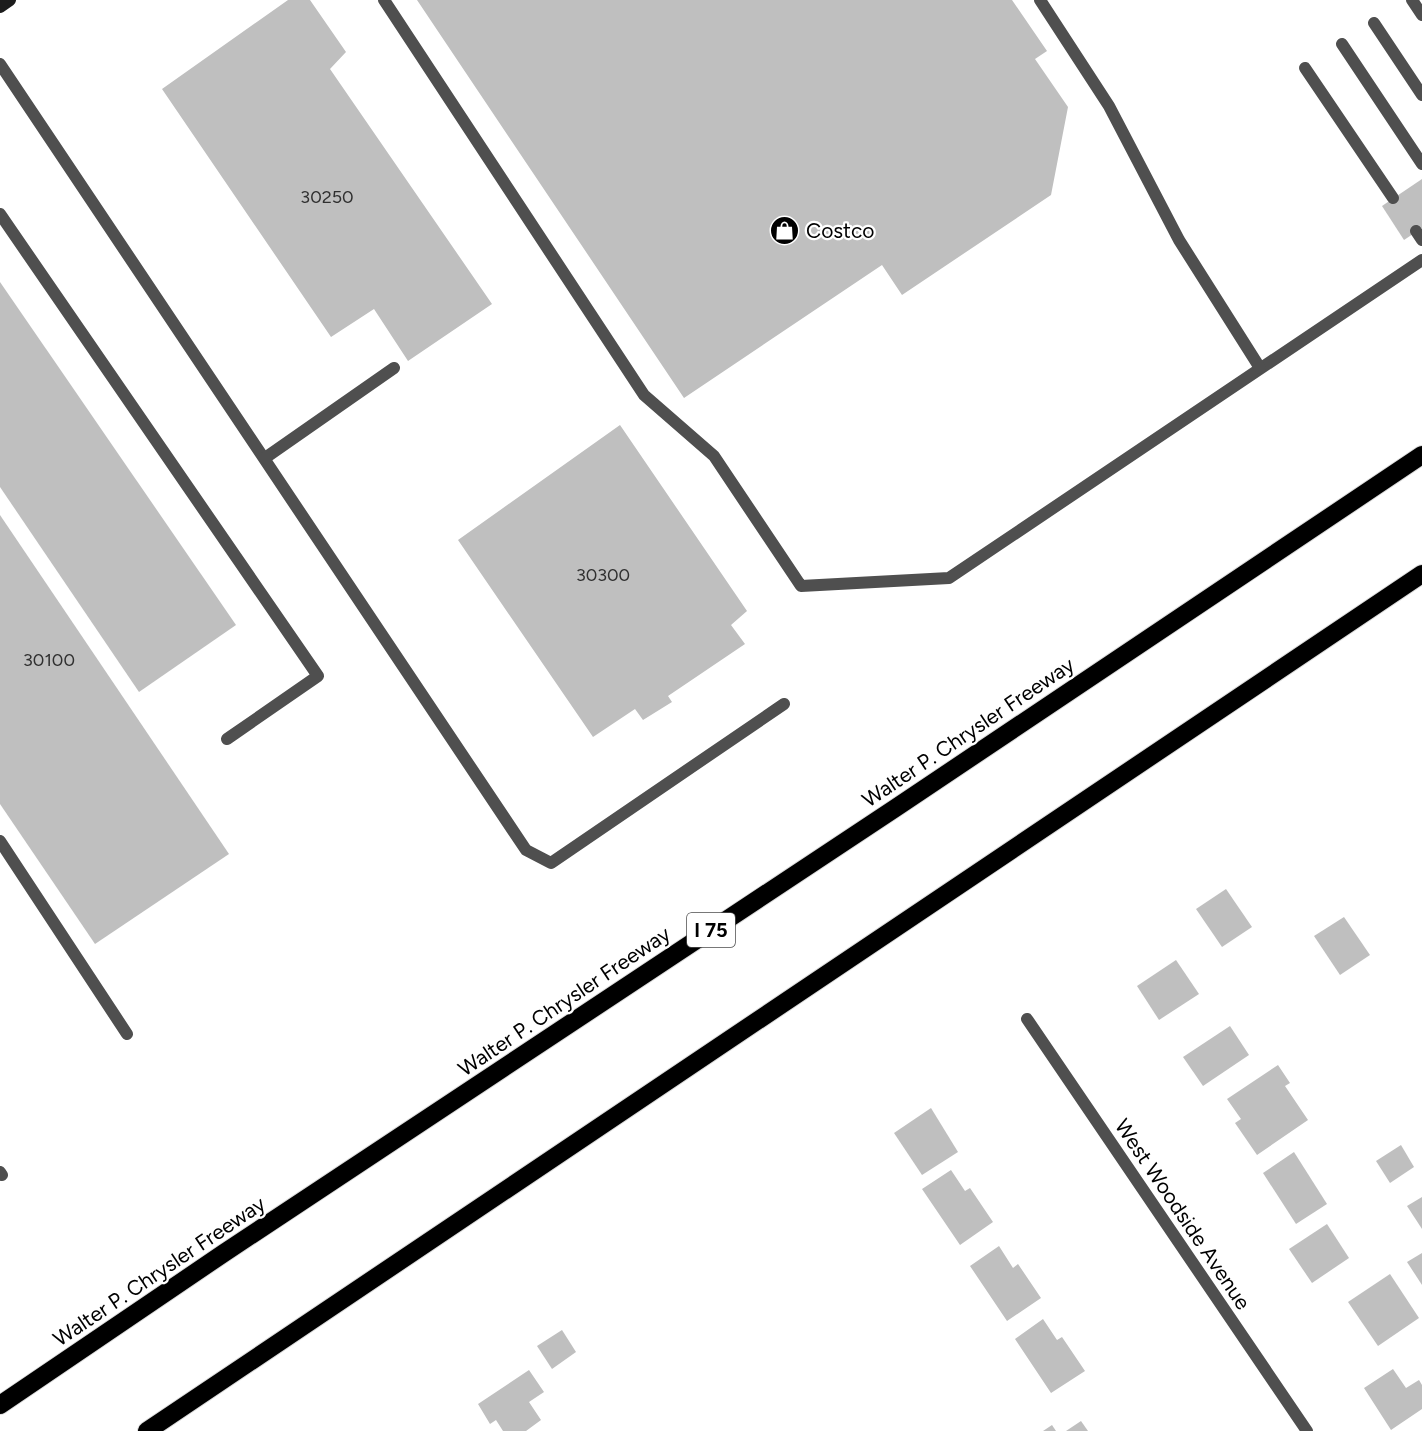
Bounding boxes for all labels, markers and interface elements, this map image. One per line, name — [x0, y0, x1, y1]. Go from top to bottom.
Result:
house number: 30250 — [300, 186, 354, 208]
shop icon: Costco — [769, 214, 801, 246]
place label: Costco — [806, 218, 875, 243]
house number: 30300 — [576, 564, 630, 586]
house number: 30100 — [23, 649, 75, 671]
street label: Walter P. Chrysler Freeway — [857, 652, 1079, 812]
road number: I 75 — [687, 913, 735, 947]
street label: Walter P. Chrysler Freeway — [453, 921, 675, 1081]
street label: West Woodside Avenue — [1110, 1114, 1256, 1314]
street label: Walter P. Chrysler Freeway — [48, 1191, 270, 1351]

